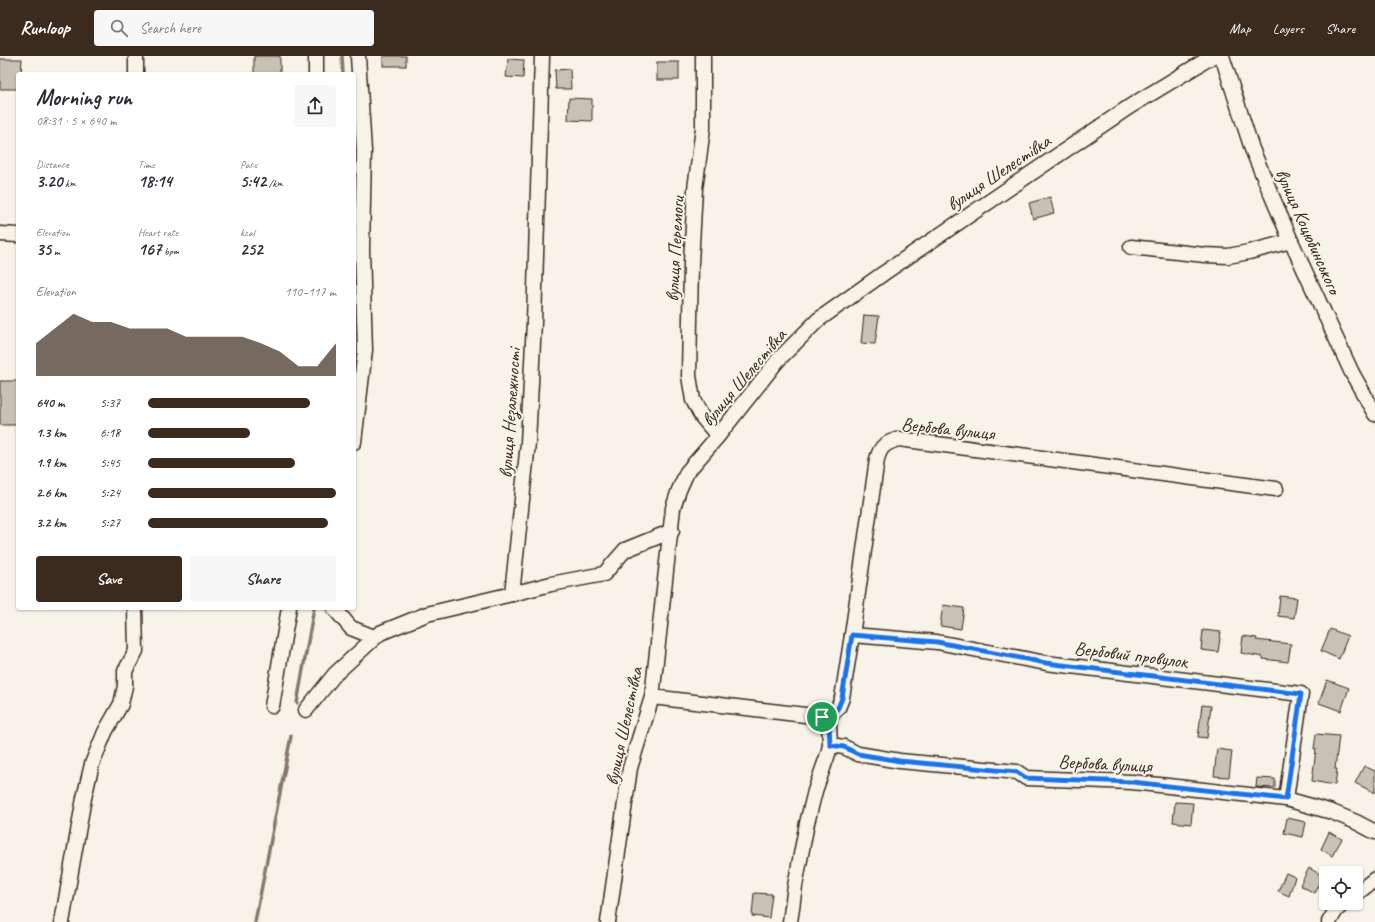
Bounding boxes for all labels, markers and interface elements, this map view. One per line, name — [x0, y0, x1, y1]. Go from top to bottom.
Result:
search box — [94, 10, 374, 46]
text: Runloop — [20, 16, 70, 40]
icon: search — [108, 17, 130, 39]
text: Search here — [140, 19, 201, 38]
text: Map — [1229, 20, 1251, 37]
text: Layers — [1273, 20, 1304, 37]
text: Share — [1326, 20, 1355, 37]
text: Morning run — [36, 84, 132, 112]
button: share — [294, 85, 336, 127]
text: 08:31 · 5 × 640 m — [36, 113, 117, 129]
street label: вулиця Шелестівка — [942, 128, 1057, 216]
text: Distance — [36, 157, 69, 171]
text: Time — [138, 157, 155, 171]
text: Pace — [240, 157, 257, 171]
street label: вулиця Коцюбинського — [1270, 165, 1347, 300]
text: 3.20 — [36, 171, 62, 192]
text: 18:14 — [138, 171, 172, 192]
text: 5:42 — [240, 171, 266, 192]
text: km — [62, 176, 76, 190]
text: /km — [266, 176, 283, 190]
street label: вулиця Перемоги — [660, 195, 690, 302]
text: Elevation — [36, 225, 70, 239]
text: Heart rate — [138, 225, 178, 239]
text: kcal — [240, 225, 255, 239]
text: 35 — [36, 239, 51, 260]
text: 167 — [138, 239, 161, 260]
text: 252 — [240, 239, 263, 260]
text: m — [51, 244, 60, 258]
text: bpm — [161, 244, 179, 258]
text: Elevation — [36, 284, 76, 300]
text: 110–117 m — [285, 284, 336, 300]
street label: вулиця Шелестівка — [696, 323, 793, 431]
street label: вулиця Незалежності — [493, 345, 527, 479]
text: 640 m — [36, 395, 64, 411]
text: 5:37 — [100, 395, 120, 411]
street label: Вербова вулиця — [900, 412, 997, 446]
text: 1.3 km — [36, 425, 66, 441]
text: 6:18 — [100, 425, 120, 441]
text: 1.9 km — [36, 455, 66, 471]
text: 5:45 — [100, 455, 120, 471]
text: 2.6 km — [36, 485, 67, 501]
text: 5:24 — [100, 485, 120, 501]
text: 3.2 km — [36, 515, 66, 531]
text: 5:27 — [100, 515, 120, 531]
button: Save — [36, 556, 182, 602]
button: Share — [190, 556, 336, 602]
street label: Вербовий провулок — [1073, 636, 1191, 674]
street label: вулиця Шелестівка — [600, 663, 649, 788]
pin — [805, 700, 839, 734]
icon: arrive — [811, 706, 833, 728]
street label: Вербова вулиця — [1058, 750, 1154, 779]
map controls — [1319, 866, 1363, 910]
button: locate — [1319, 866, 1363, 910]

